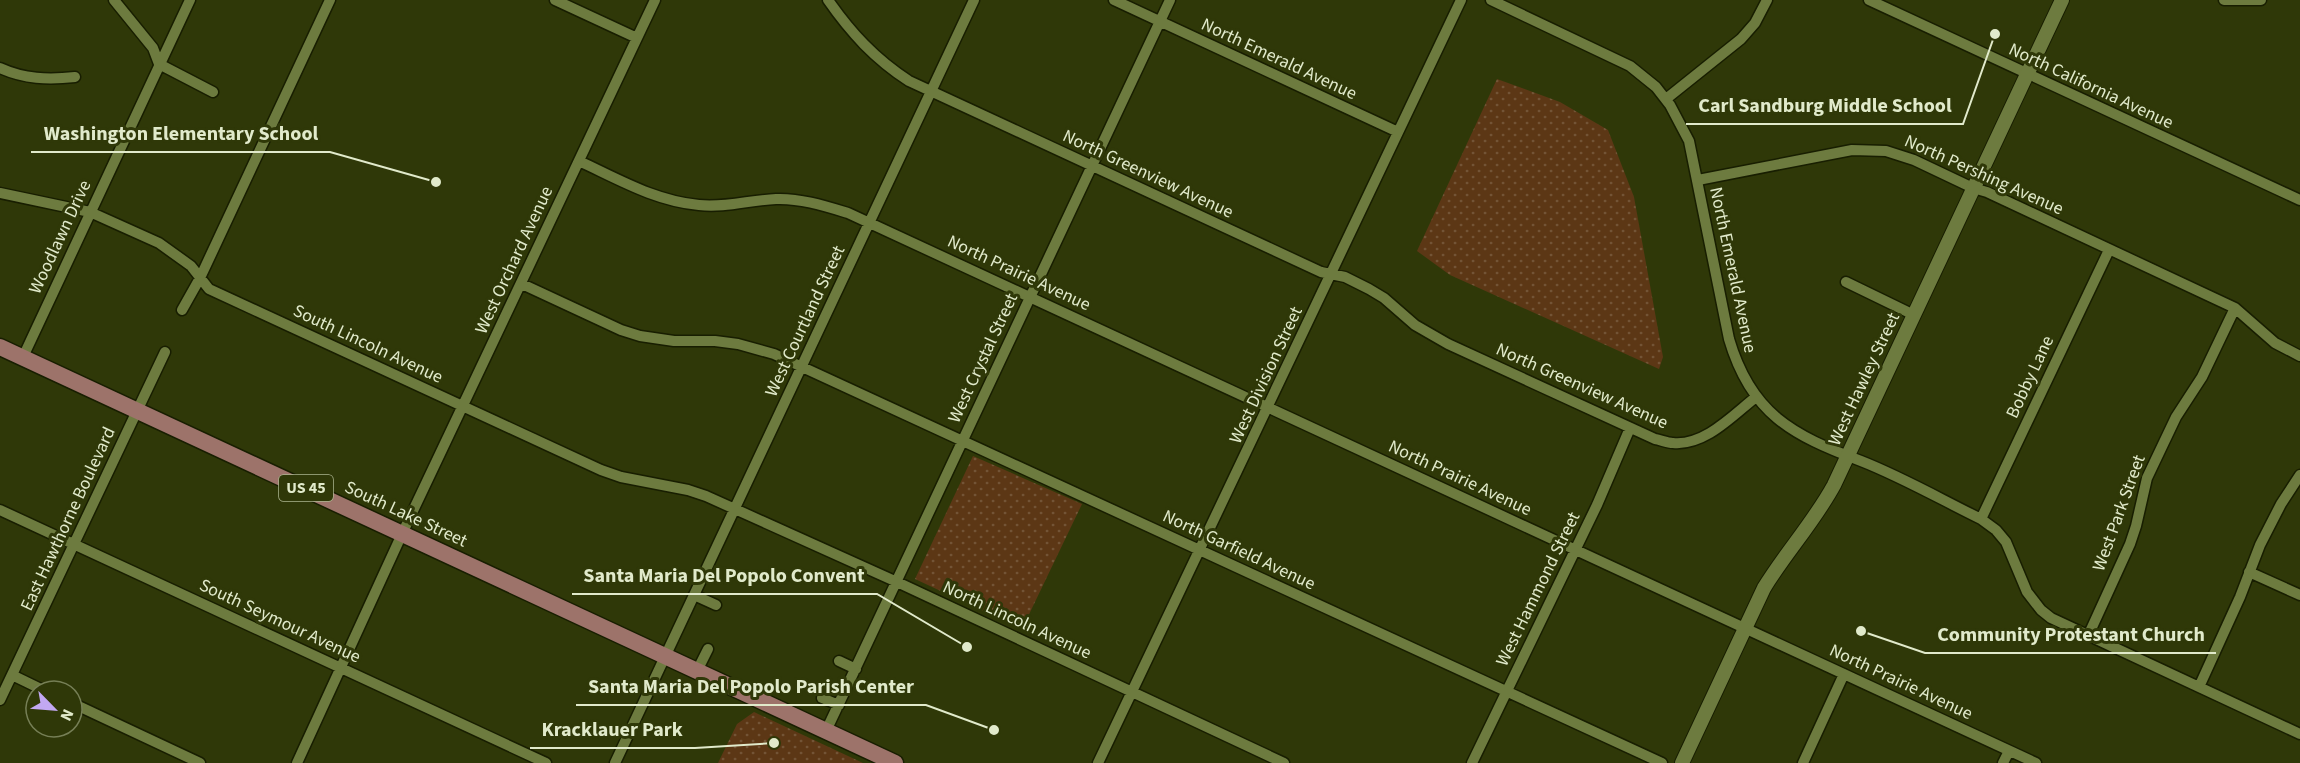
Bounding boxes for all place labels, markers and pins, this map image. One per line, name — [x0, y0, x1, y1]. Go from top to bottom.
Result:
callout: Carl Sandburg Middle School — [1686, 86, 1963, 124]
callout: Washington Elementary School — [31, 114, 330, 152]
callout: Santa Maria Del Popolo Convent — [572, 556, 877, 594]
callout: Community Protestant Church — [1925, 615, 2216, 653]
callout: Santa Maria Del Popolo Parish Center — [576, 667, 926, 705]
callout: Kracklauer Park — [530, 710, 695, 748]

